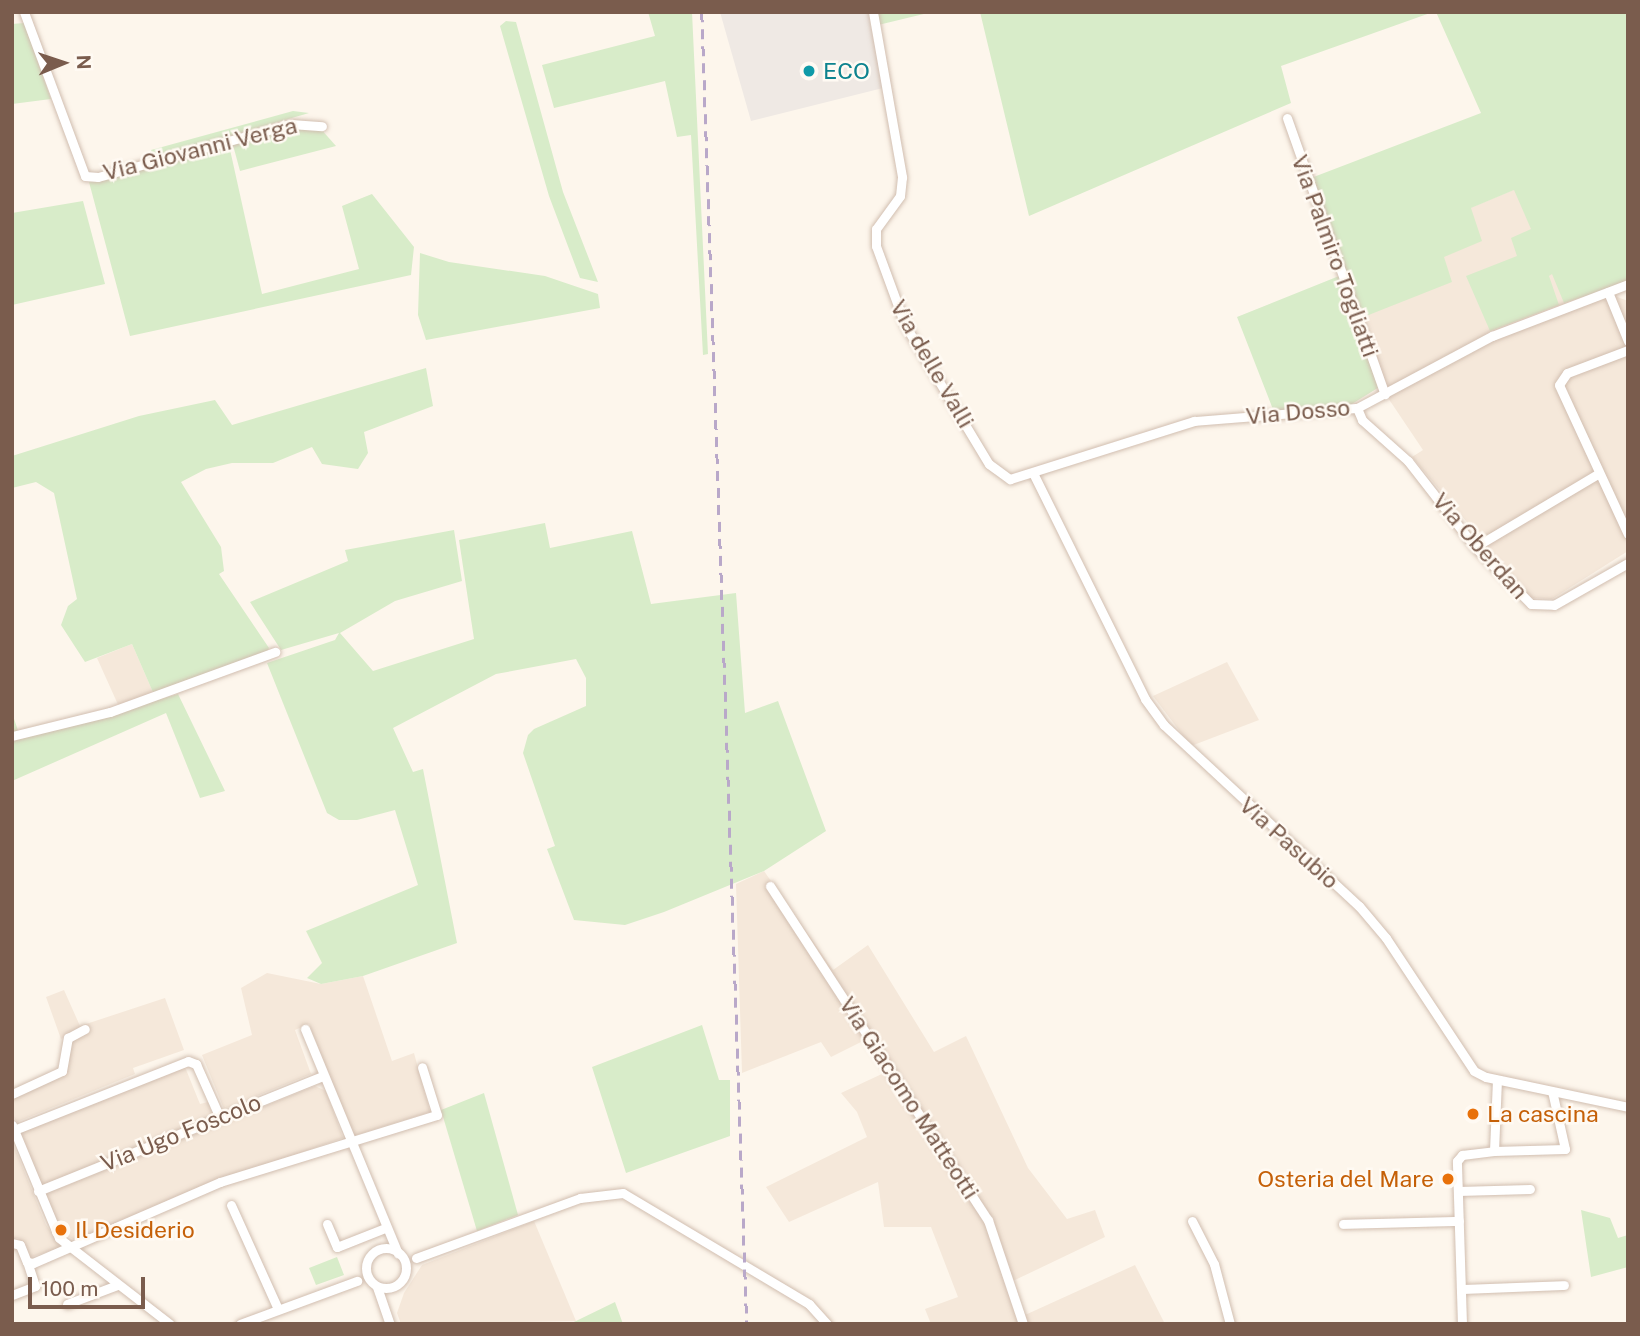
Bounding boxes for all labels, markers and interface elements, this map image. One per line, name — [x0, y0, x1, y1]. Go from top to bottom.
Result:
north arrow — [28, 28, 98, 98]
text: N — [73, 54, 95, 70]
place label: ECO — [823, 57, 870, 85]
marker: ECO — [801, 63, 817, 79]
street label: Via Giovanni Verga — [100, 111, 300, 187]
street label: Via Palmiro Togliatti — [1286, 151, 1384, 361]
street label: Via delle Valli — [884, 295, 980, 433]
street label: Via Dosso — [1245, 394, 1351, 430]
street label: Via Oberdan — [1426, 487, 1534, 605]
street label: Via Pasubio — [1234, 791, 1344, 895]
street label: Via Giacomo Matteotti — [833, 992, 985, 1204]
street label: Via Ugo Foscolo — [97, 1088, 265, 1178]
place label: La cascina — [1487, 1100, 1599, 1128]
marker: La cascina — [1465, 1106, 1481, 1122]
place label: Osteria del Mare — [1257, 1165, 1434, 1193]
marker: Osteria del Mare — [1440, 1171, 1456, 1187]
place label: Il Desiderio — [75, 1216, 195, 1244]
marker: Il Desiderio — [53, 1222, 69, 1238]
scale bar — [32, 1262, 149, 1306]
text: 100 m — [41, 1276, 98, 1301]

